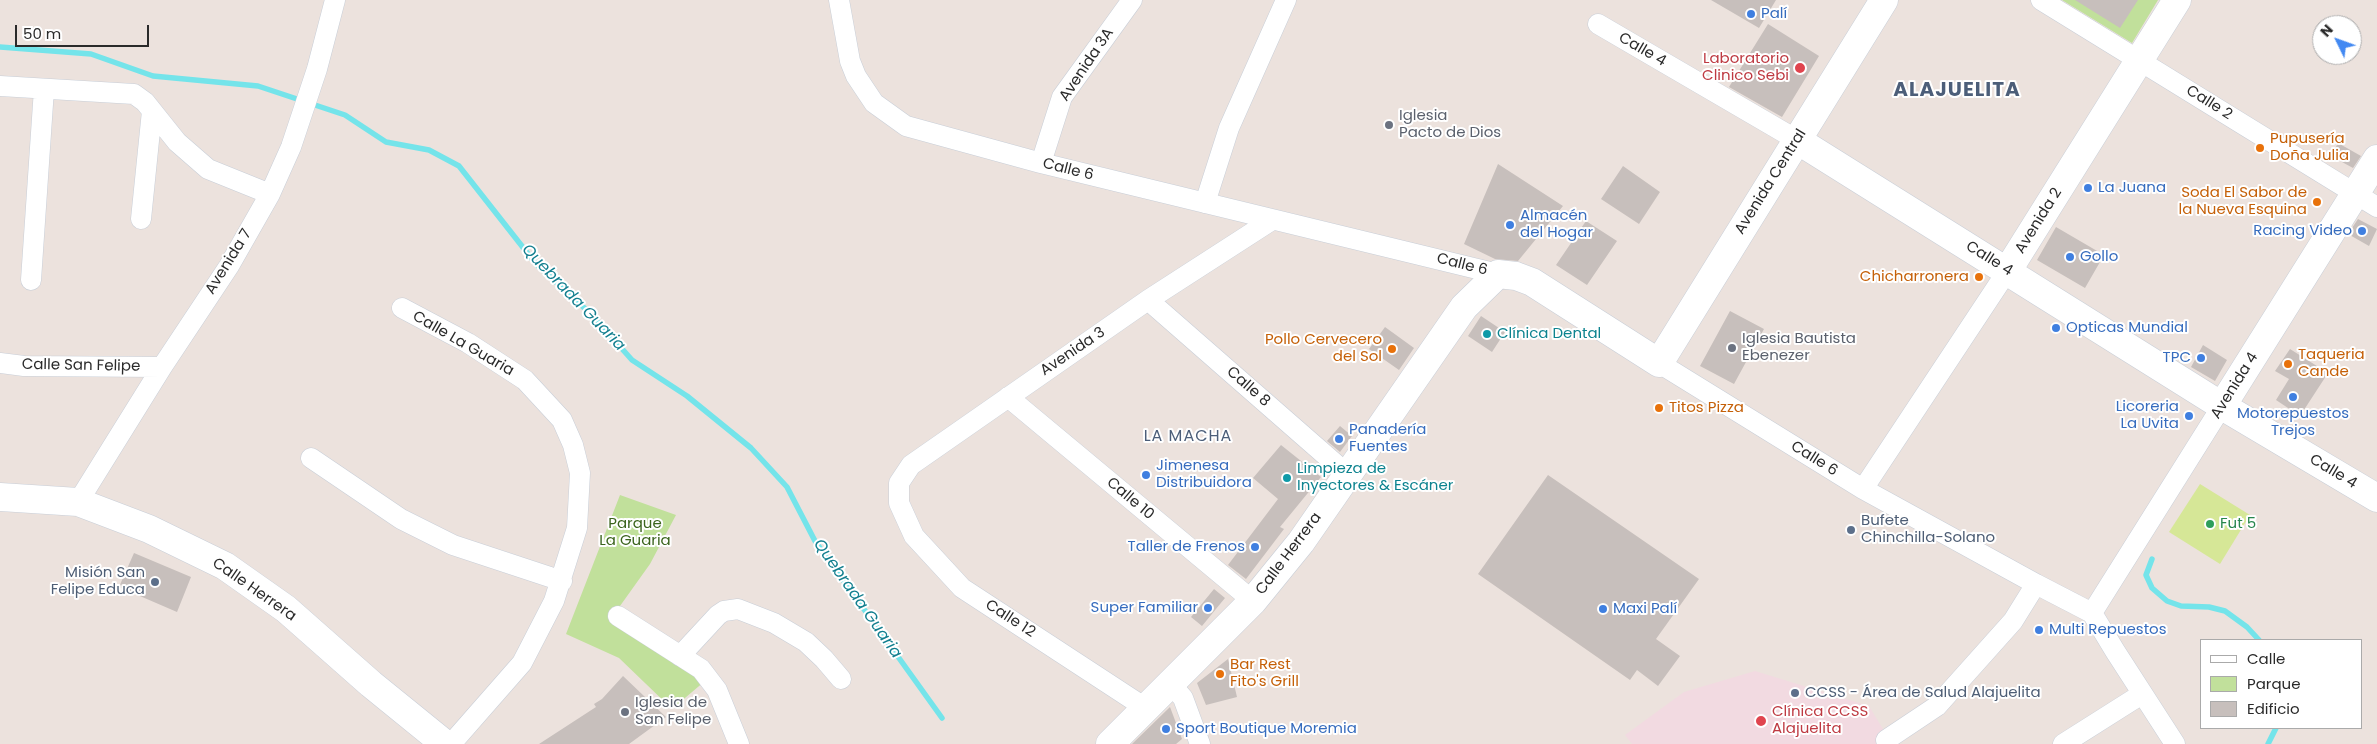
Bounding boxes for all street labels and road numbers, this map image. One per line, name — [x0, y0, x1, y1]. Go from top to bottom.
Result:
street label: Avenida 3A — [1056, 25, 1118, 105]
street label: Calle 4 — [1615, 29, 1669, 71]
street label: Calle 2 — [2183, 82, 2235, 124]
street label: Avenida Central — [1731, 126, 1811, 238]
street label: Calle 6 — [1041, 155, 1095, 185]
street label: Avenida 2 — [2012, 185, 2066, 257]
street label: Avenida 7 — [202, 226, 256, 298]
street label: Calle 4 — [1962, 238, 2016, 280]
street label: Calle 6 — [1435, 250, 1489, 280]
street label: Calle La Guaria — [409, 308, 517, 380]
street label: Avenida 3 — [1037, 324, 1109, 380]
street label: Avenida 4 — [2208, 349, 2262, 423]
street label: Calle San Felipe — [22, 356, 140, 376]
street label: Calle 8 — [1223, 363, 1273, 411]
street label: Calle 6 — [1787, 438, 1841, 480]
street label: Calle 4 — [2306, 451, 2360, 493]
street label: Calle 10 — [1103, 474, 1157, 524]
street label: Calle Herrera — [1252, 509, 1326, 599]
street label: Calle Herrera — [209, 554, 299, 626]
street label: Calle 12 — [982, 596, 1038, 642]

